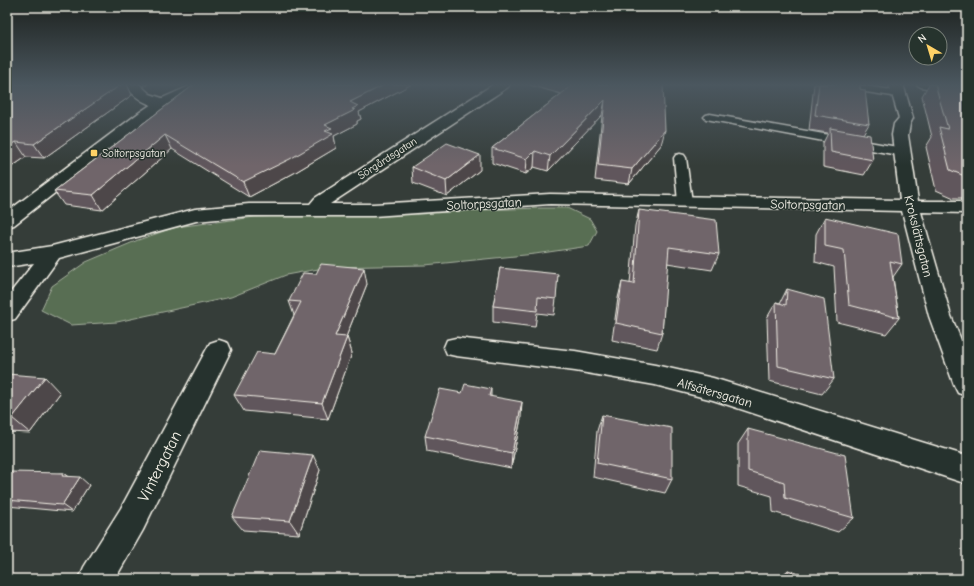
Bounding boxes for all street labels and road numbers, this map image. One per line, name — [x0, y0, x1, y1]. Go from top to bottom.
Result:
street label: Sörgårdsgatan — [355, 134, 419, 182]
street label: Soltorpsgatan — [446, 194, 522, 213]
street label: Krokslättsgatan — [901, 194, 936, 279]
street label: Soltorpsgatan — [770, 196, 846, 213]
street label: Alfsätersgatan — [676, 375, 754, 410]
street label: Vintergatan — [134, 428, 185, 505]

